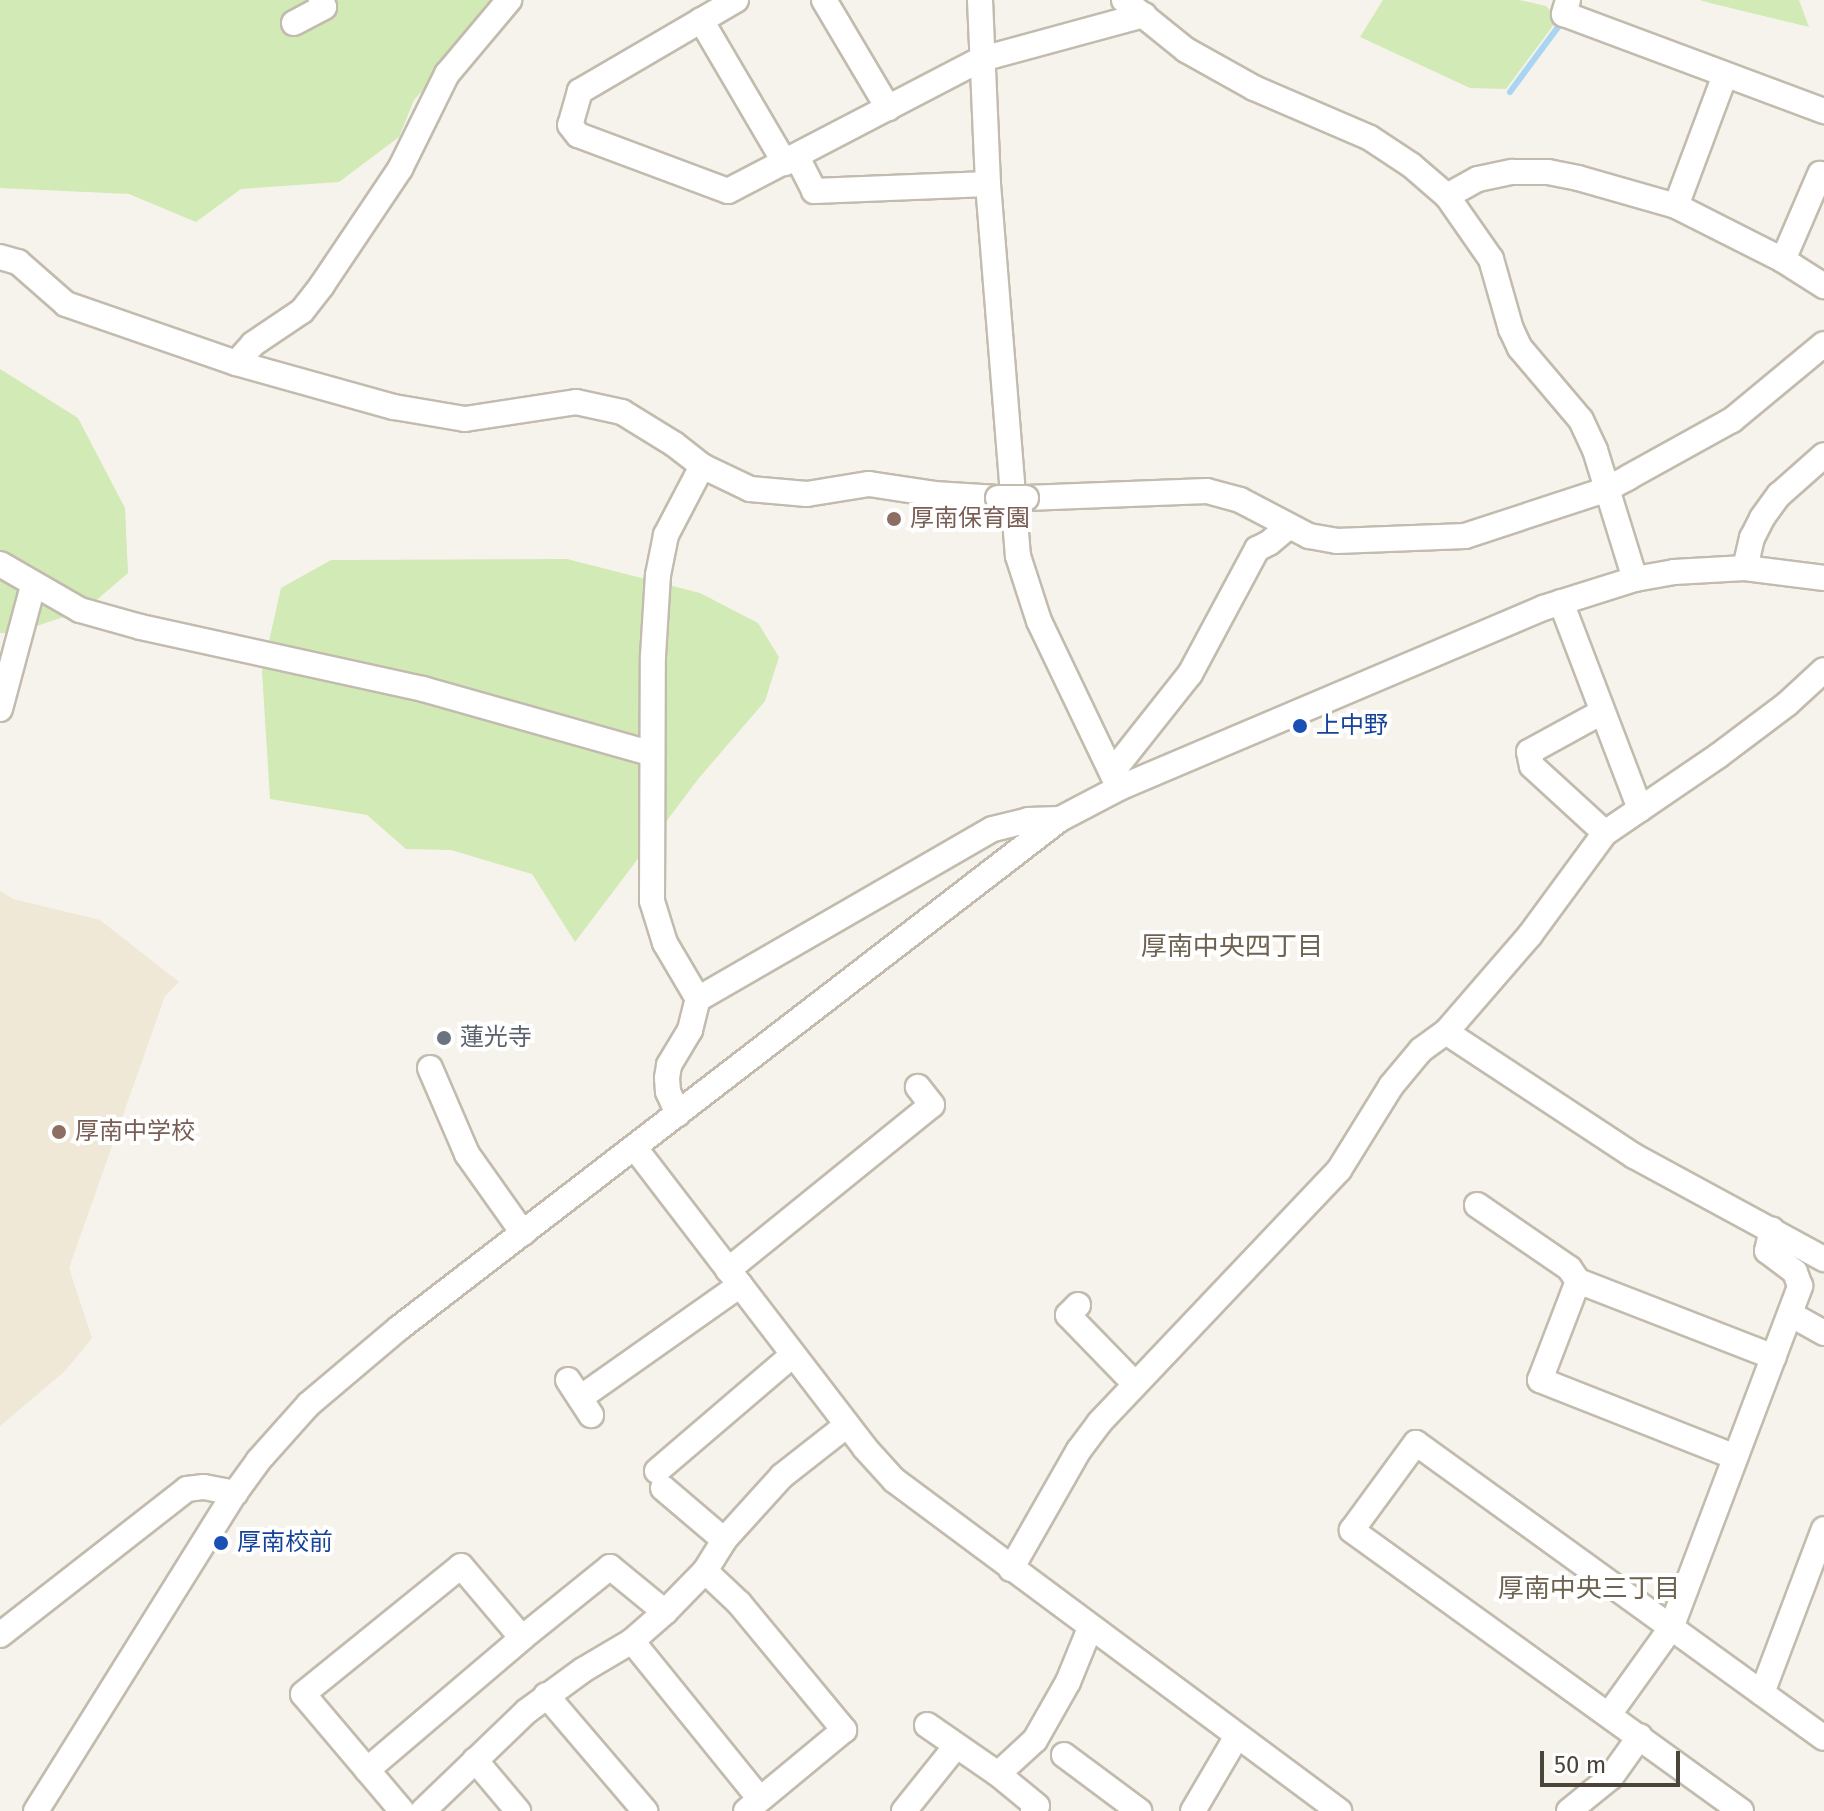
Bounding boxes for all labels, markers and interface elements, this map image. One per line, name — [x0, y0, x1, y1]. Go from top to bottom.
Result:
place label: 厚南保育園 — [910, 505, 1030, 533]
marker: 厚南保育園 — [885, 510, 903, 528]
place label: 上中野 — [1316, 712, 1388, 740]
marker: 上中野 — [1291, 717, 1309, 735]
district label: 厚南中央四丁目 — [1141, 931, 1323, 963]
place label: 蓮光寺 — [460, 1024, 532, 1052]
marker: 蓮光寺 — [435, 1029, 453, 1047]
place label: 厚南中学校 — [75, 1118, 195, 1146]
marker: 厚南中学校 — [50, 1123, 68, 1141]
place label: 厚南校前 — [237, 1529, 333, 1557]
marker: 厚南校前 — [212, 1534, 230, 1552]
district label: 厚南中央三丁目 — [1498, 1573, 1680, 1605]
scale bar — [1544, 1735, 1684, 1785]
text: 50 m — [1554, 1751, 1606, 1779]

